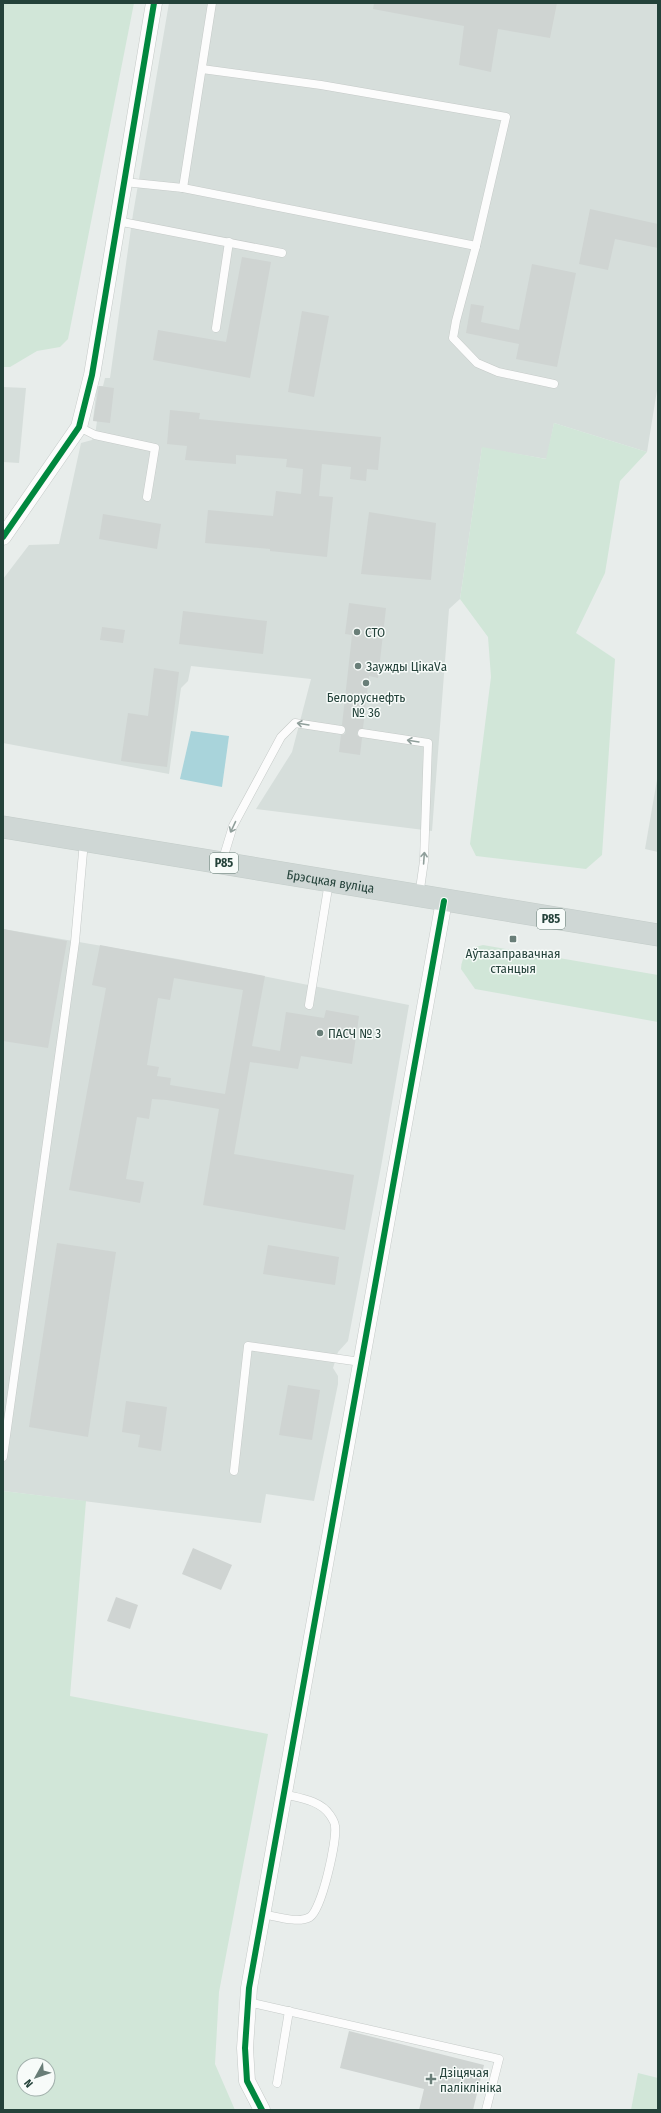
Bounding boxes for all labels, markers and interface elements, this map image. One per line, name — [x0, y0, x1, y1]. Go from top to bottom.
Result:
place label: СТО — [365, 625, 385, 640]
marker: СТО — [352, 627, 362, 637]
place label: Заужды ЦікаVа — [366, 659, 447, 674]
marker: Заужды ЦікаVа — [353, 661, 363, 671]
marker: Белоруснефть № 36 — [361, 678, 371, 688]
place label: Белоруснефть № 36 — [327, 690, 405, 720]
one-way arrow — [297, 720, 310, 728]
one-way arrow — [407, 737, 420, 745]
one-way arrow — [229, 821, 236, 833]
one-way arrow — [420, 852, 427, 865]
road number: Р85 — [210, 853, 238, 873]
street label: Брэсцкая вуліца — [286, 867, 375, 896]
road number: Р85 — [537, 909, 565, 929]
marker: Аўтазаправачная станцыя — [508, 934, 518, 944]
place label: Аўтазаправачная станцыя — [466, 946, 560, 976]
place label: ПАСЧ № 3 — [328, 1026, 381, 1041]
marker: ПАСЧ № 3 — [315, 1028, 325, 1038]
north arrow — [16, 2057, 56, 2097]
place label: Дзіцячая паліклініка — [439, 2065, 502, 2095]
marker: Дзіцячая паліклініка — [425, 2073, 437, 2085]
text: N — [22, 2076, 36, 2090]

